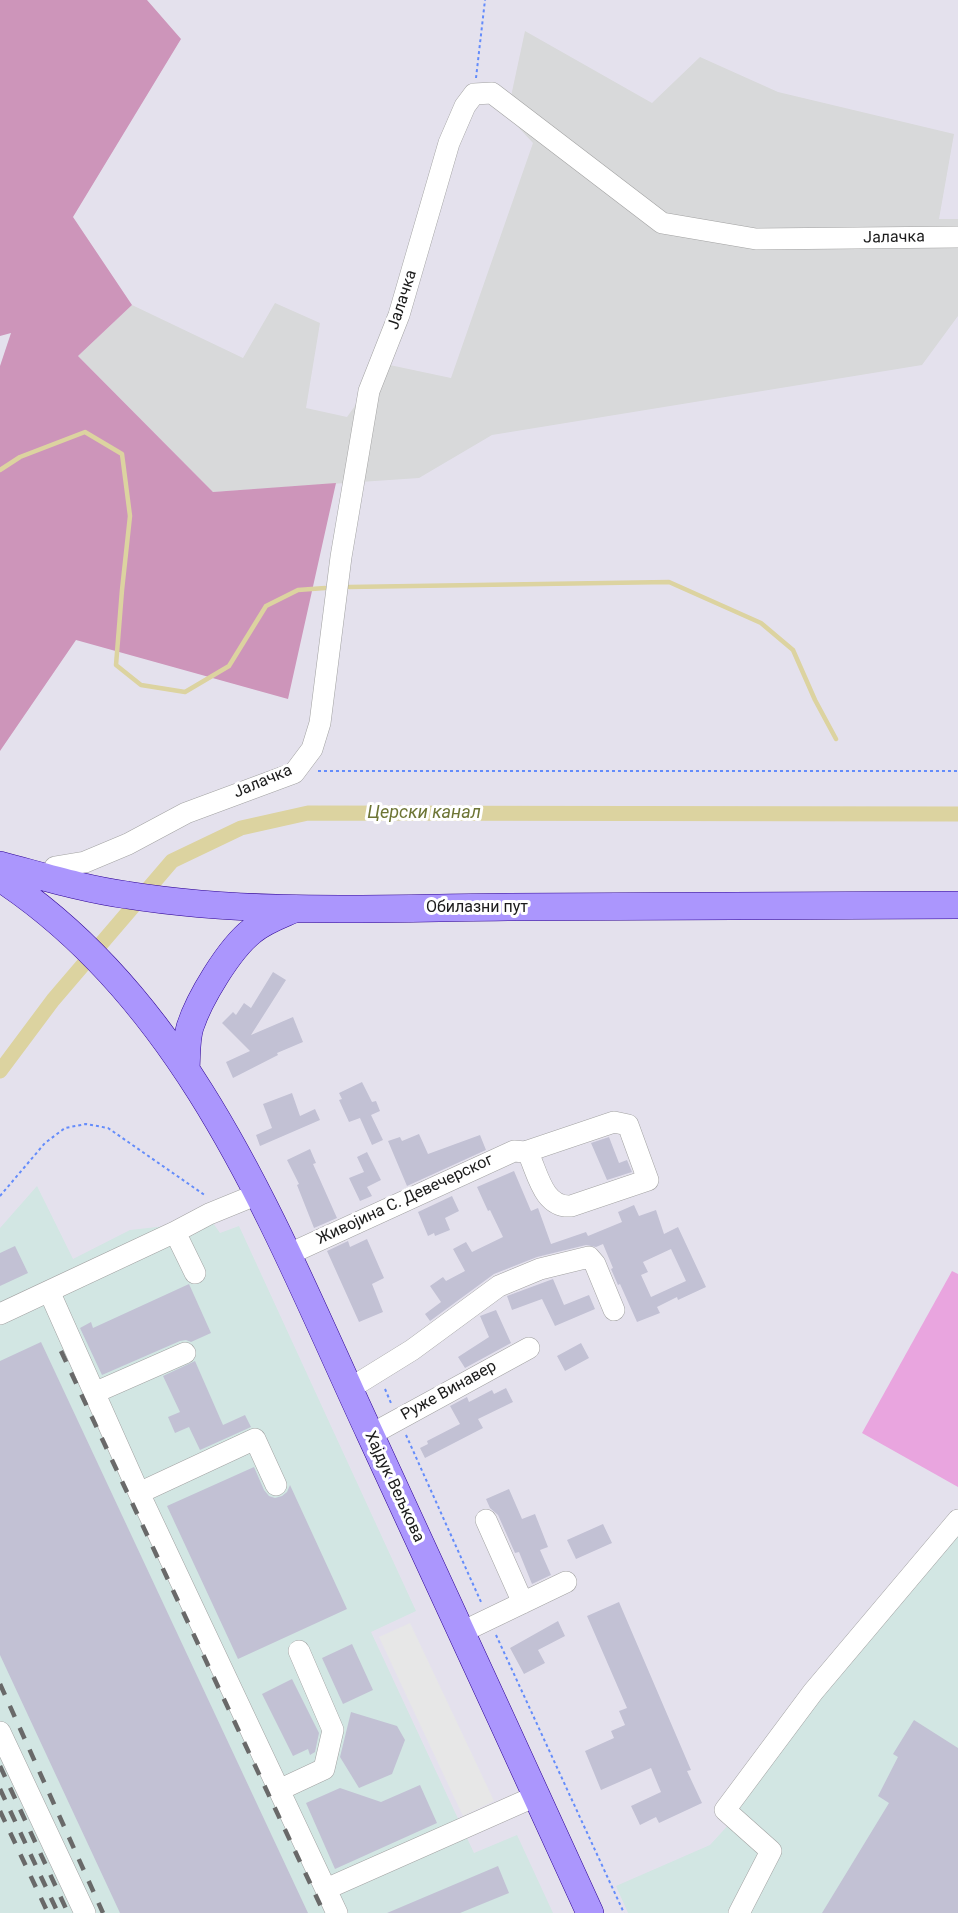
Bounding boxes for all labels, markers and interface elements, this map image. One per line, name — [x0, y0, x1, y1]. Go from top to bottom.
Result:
street label: Јалачка — [863, 228, 925, 248]
street label: Јалачка — [384, 268, 422, 332]
street label: Јалачка — [231, 761, 295, 803]
water label: Церски канал — [367, 802, 481, 824]
street label: Обилазни пут — [426, 898, 528, 918]
street label: Живојина С. Девечерског — [314, 1151, 496, 1249]
street label: Руже Винавер — [398, 1357, 500, 1425]
street label: Хајдук Вељкова — [360, 1429, 428, 1545]

